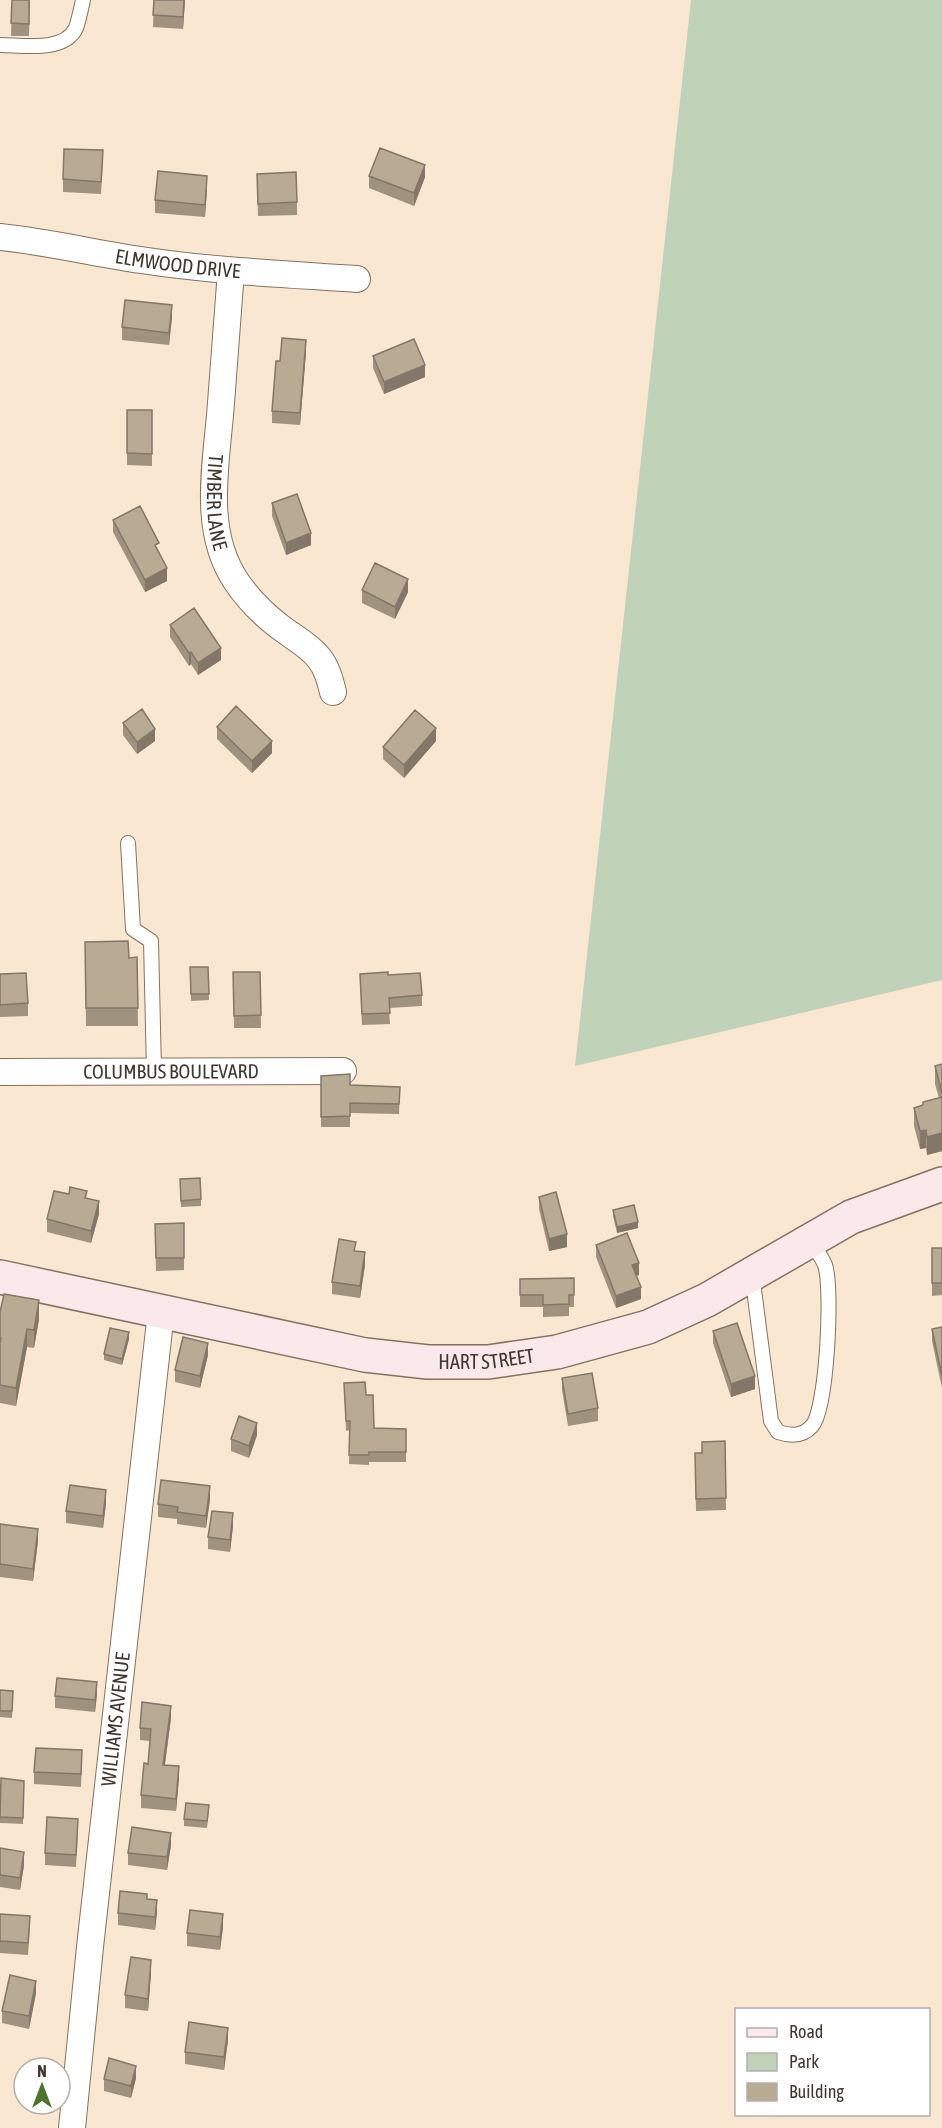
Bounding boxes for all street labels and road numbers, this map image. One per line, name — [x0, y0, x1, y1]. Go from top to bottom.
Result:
street label: ELMWOOD DRIVE — [114, 244, 242, 282]
street label: TIMBER LANE — [203, 453, 233, 553]
street label: COLUMBUS BOULEVARD — [83, 1059, 259, 1083]
street label: HART STREET — [438, 1343, 536, 1373]
street label: WILLIAMS AVENUE — [96, 1651, 134, 1787]

